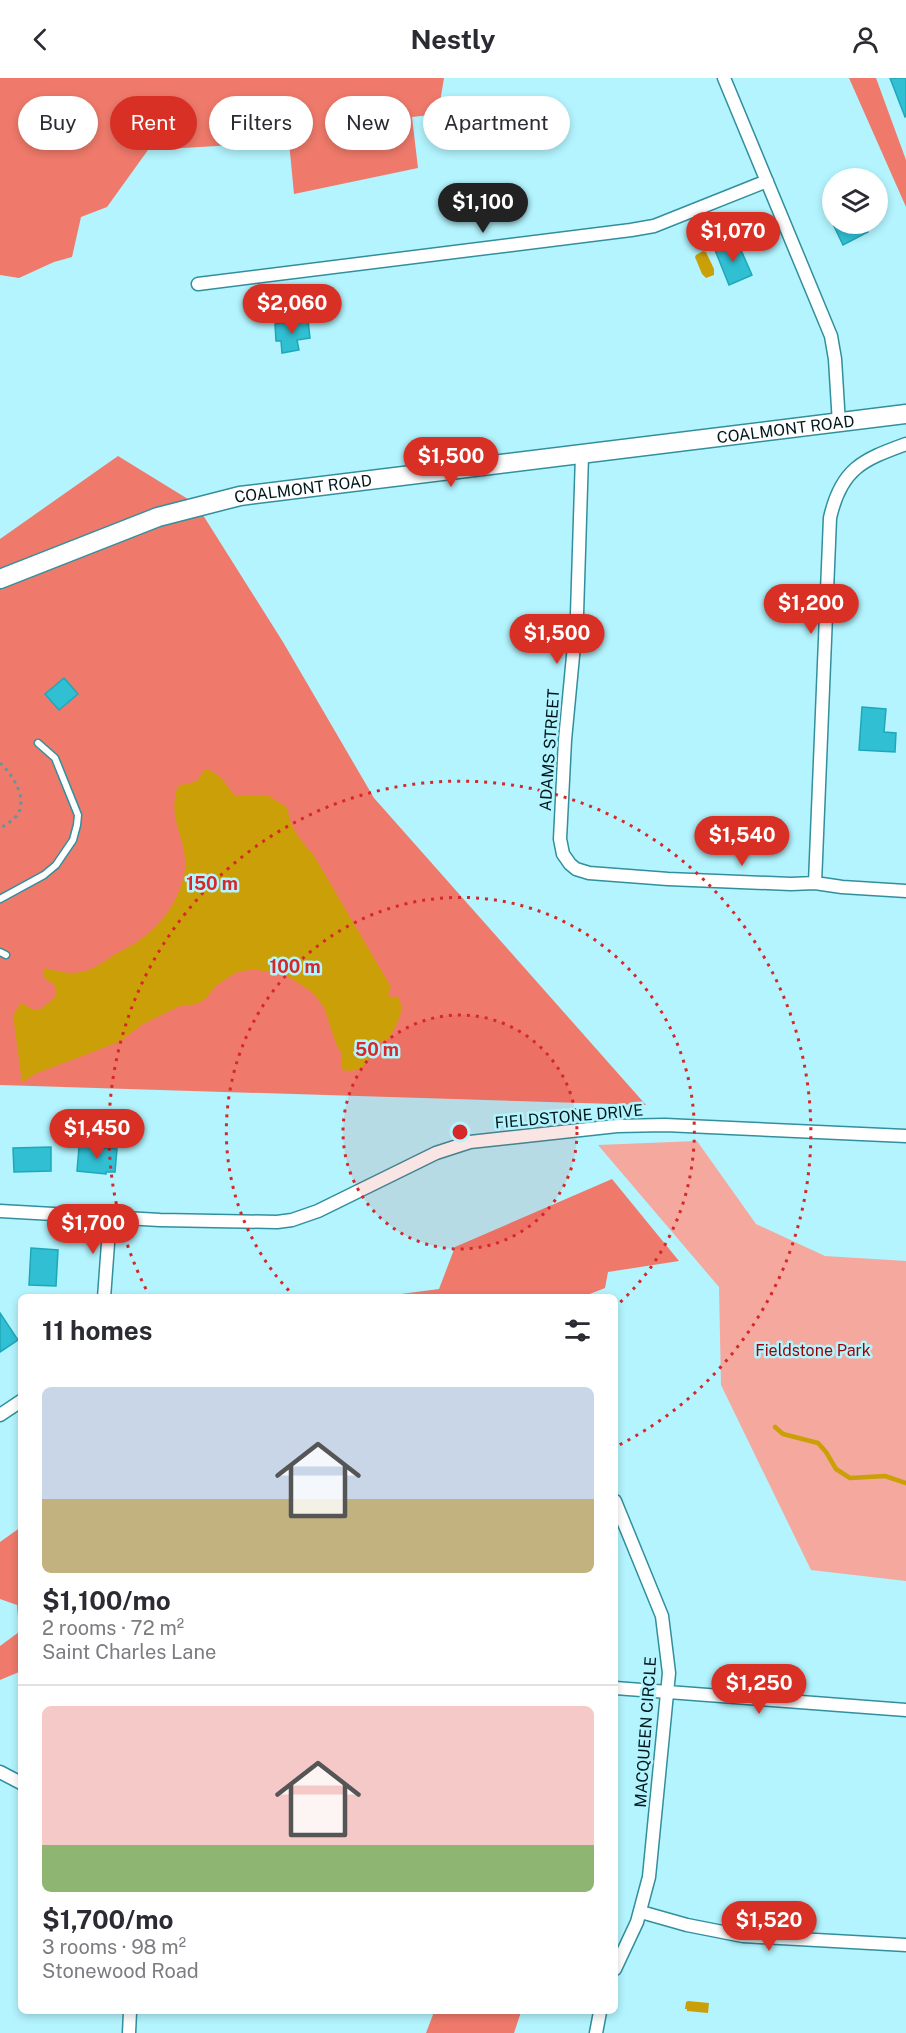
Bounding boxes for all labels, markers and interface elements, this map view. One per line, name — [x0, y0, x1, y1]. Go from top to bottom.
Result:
icon: back — [24, 23, 57, 56]
text: Nestly — [410, 23, 496, 55]
icon: person — [849, 23, 882, 56]
chip: Buy — [18, 96, 98, 150]
chip: Rent — [110, 96, 197, 150]
chip: Filters — [209, 96, 313, 150]
chip: New — [325, 96, 411, 150]
chip: Apartment — [423, 96, 570, 150]
map controls — [822, 168, 888, 234]
button: layers — [822, 168, 888, 234]
pin: $1,100 — [434, 183, 532, 234]
text: $1,100 — [452, 190, 514, 214]
pin: $1,070 — [684, 212, 782, 263]
text: $1,070 — [700, 219, 766, 243]
pin: $2,060 — [243, 284, 341, 335]
text: $2,060 — [257, 291, 327, 315]
street label: COALMONT ROAD — [716, 411, 855, 447]
pin: $1,500 — [402, 437, 500, 488]
text: $1,500 — [418, 444, 484, 468]
street label: COALMONT ROAD — [232, 471, 373, 507]
pin: $1,200 — [762, 584, 860, 635]
text: $1,200 — [778, 591, 844, 615]
pin: $1,500 — [508, 614, 606, 665]
text: $1,500 — [524, 621, 590, 645]
street label: ADAMS STREET — [536, 688, 563, 812]
pin: $1,540 — [693, 816, 791, 867]
text: $1,540 — [708, 823, 776, 847]
text: 150 m — [186, 873, 238, 894]
text: 100 m — [269, 956, 321, 977]
text: 50 m — [355, 1039, 399, 1060]
street label: FIELDSTONE DRIVE — [494, 1101, 644, 1132]
pin: $1,450 — [48, 1109, 146, 1160]
text: $1,450 — [64, 1116, 130, 1140]
centre of rings — [450, 1122, 470, 1142]
pin: $1,700 — [44, 1204, 142, 1255]
text: $1,700 — [61, 1211, 125, 1235]
icon: filters — [561, 1314, 594, 1347]
text: 11 homes — [42, 1315, 152, 1346]
park label: Fieldstone Park — [755, 1341, 871, 1360]
icon: home — [264, 1426, 372, 1534]
text: $1,100/mo — [42, 1585, 171, 1616]
text: 2 rooms · 72 m² — [42, 1616, 184, 1640]
text: Saint Charles Lane — [42, 1640, 216, 1664]
street label: MACQUEEN CIRCLE — [631, 1656, 660, 1808]
pin: $1,250 — [710, 1664, 808, 1715]
text: $1,250 — [725, 1671, 793, 1695]
icon: home — [264, 1745, 372, 1853]
pin: $1,520 — [720, 1901, 818, 1952]
text: $1,700/mo — [42, 1904, 174, 1935]
text: $1,520 — [736, 1908, 802, 1932]
text: 3 rooms · 98 m² — [42, 1935, 186, 1959]
text: Stonewood Road — [42, 1959, 199, 1983]

